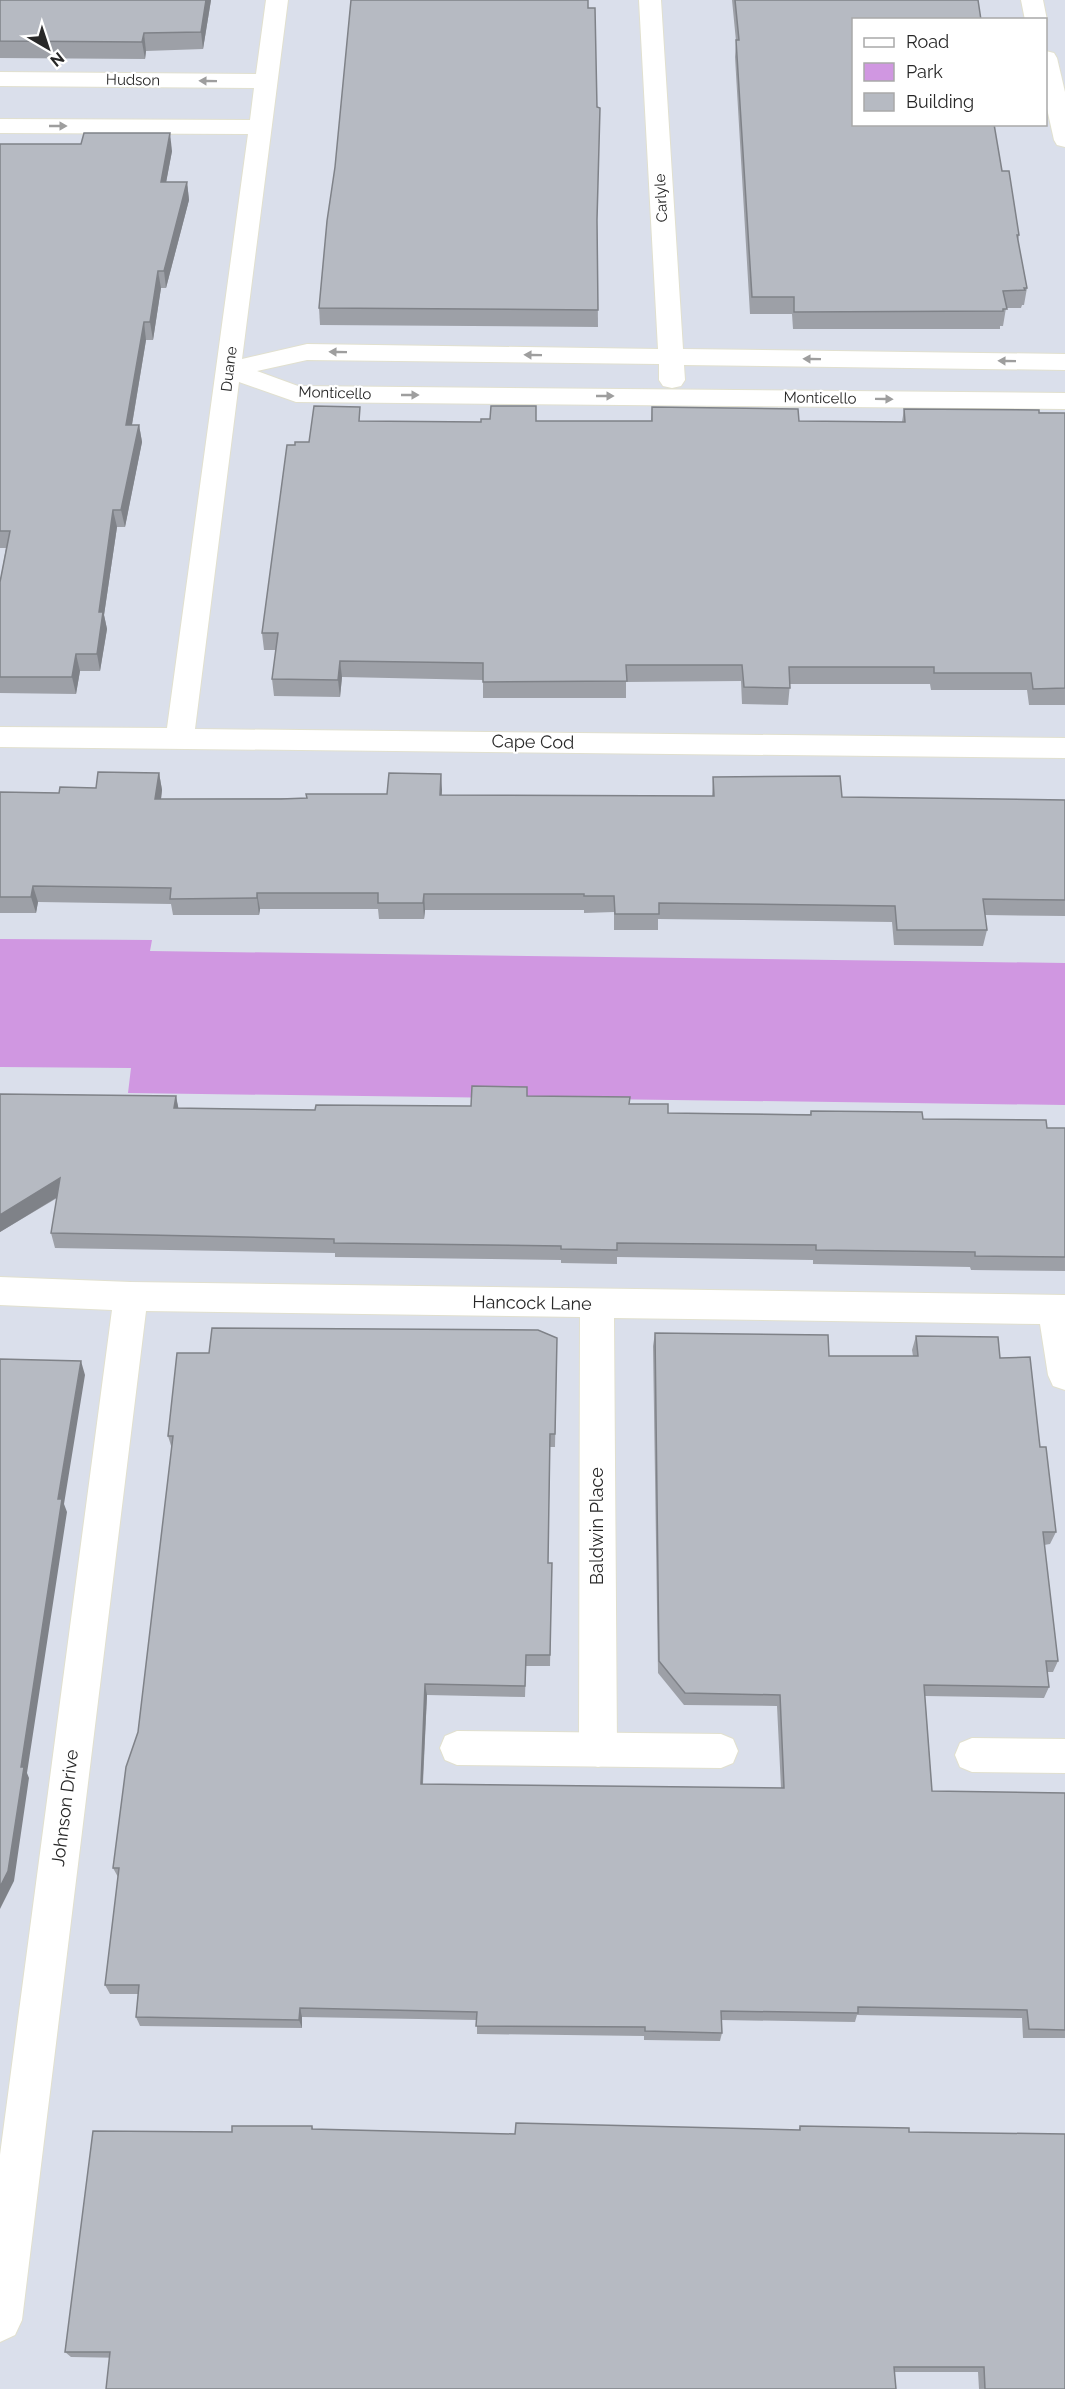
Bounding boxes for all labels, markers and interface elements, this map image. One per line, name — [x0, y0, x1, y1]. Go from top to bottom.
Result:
north arrow — [18, 18, 78, 78]
legend — [852, 18, 1047, 126]
text: Road — [906, 31, 949, 52]
text: N — [46, 48, 68, 70]
text: Park — [906, 61, 943, 82]
street label: Hudson — [106, 71, 160, 89]
one-way arrow — [198, 76, 217, 86]
text: Building — [906, 91, 974, 112]
one-way arrow — [49, 121, 68, 131]
street label: Carlyle — [651, 173, 671, 223]
street label: Duane — [217, 345, 241, 393]
one-way arrow — [328, 347, 347, 357]
one-way arrow — [523, 350, 542, 360]
one-way arrow — [802, 354, 821, 364]
one-way arrow — [997, 356, 1016, 366]
street label: Monticello — [298, 383, 372, 403]
street label: Monticello — [783, 388, 857, 408]
one-way arrow — [400, 390, 419, 399]
one-way arrow — [595, 391, 614, 401]
one-way arrow — [874, 394, 893, 404]
street label: Cape Cod — [491, 730, 575, 753]
street label: Hancock Lane — [472, 1291, 592, 1314]
street label: Baldwin Place — [586, 1467, 607, 1585]
street label: Johnson Drive — [47, 1748, 82, 1868]

